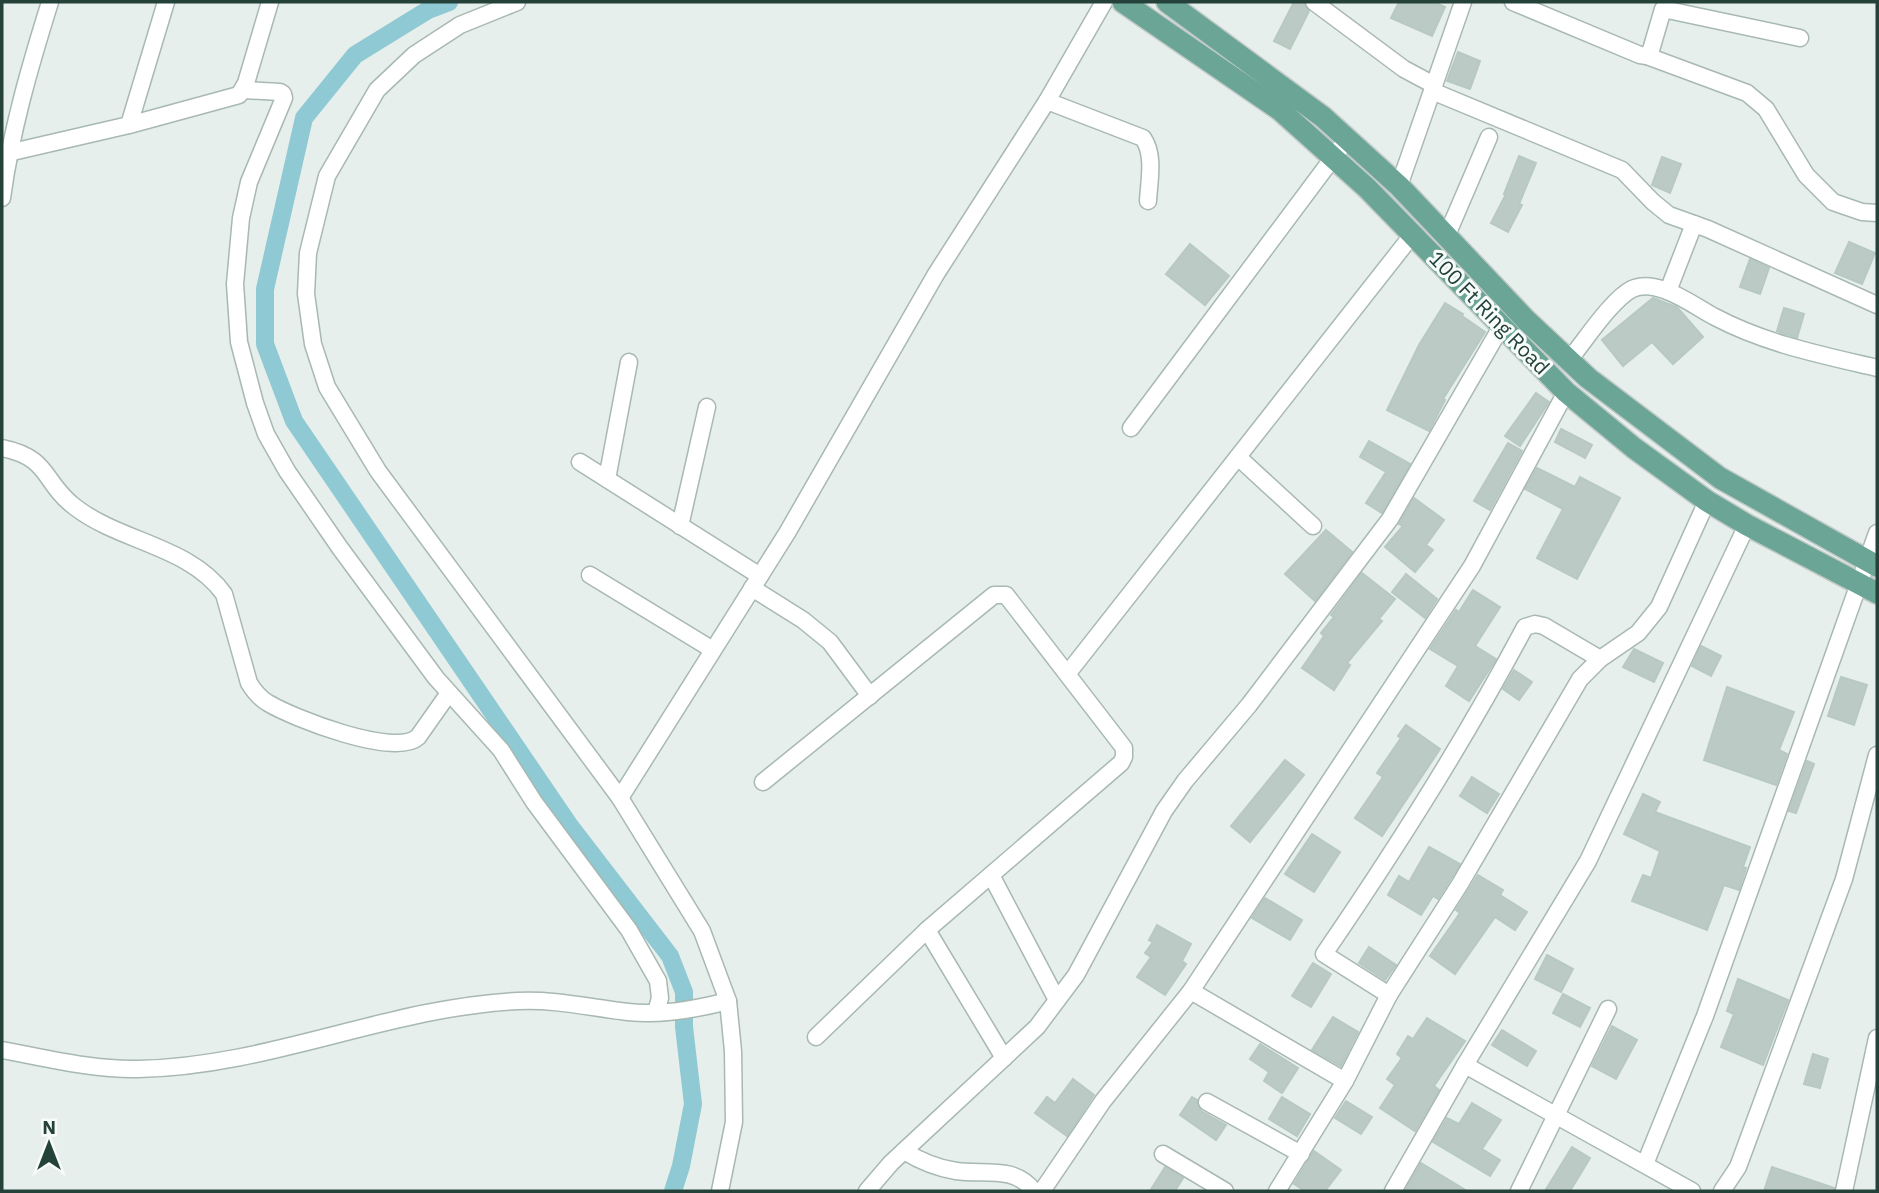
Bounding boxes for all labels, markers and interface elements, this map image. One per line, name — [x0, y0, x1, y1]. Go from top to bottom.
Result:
street label: 100 Ft Ring Road — [1423, 244, 1556, 380]
north arrow — [14, 1109, 84, 1179]
text: N — [42, 1115, 56, 1139]

